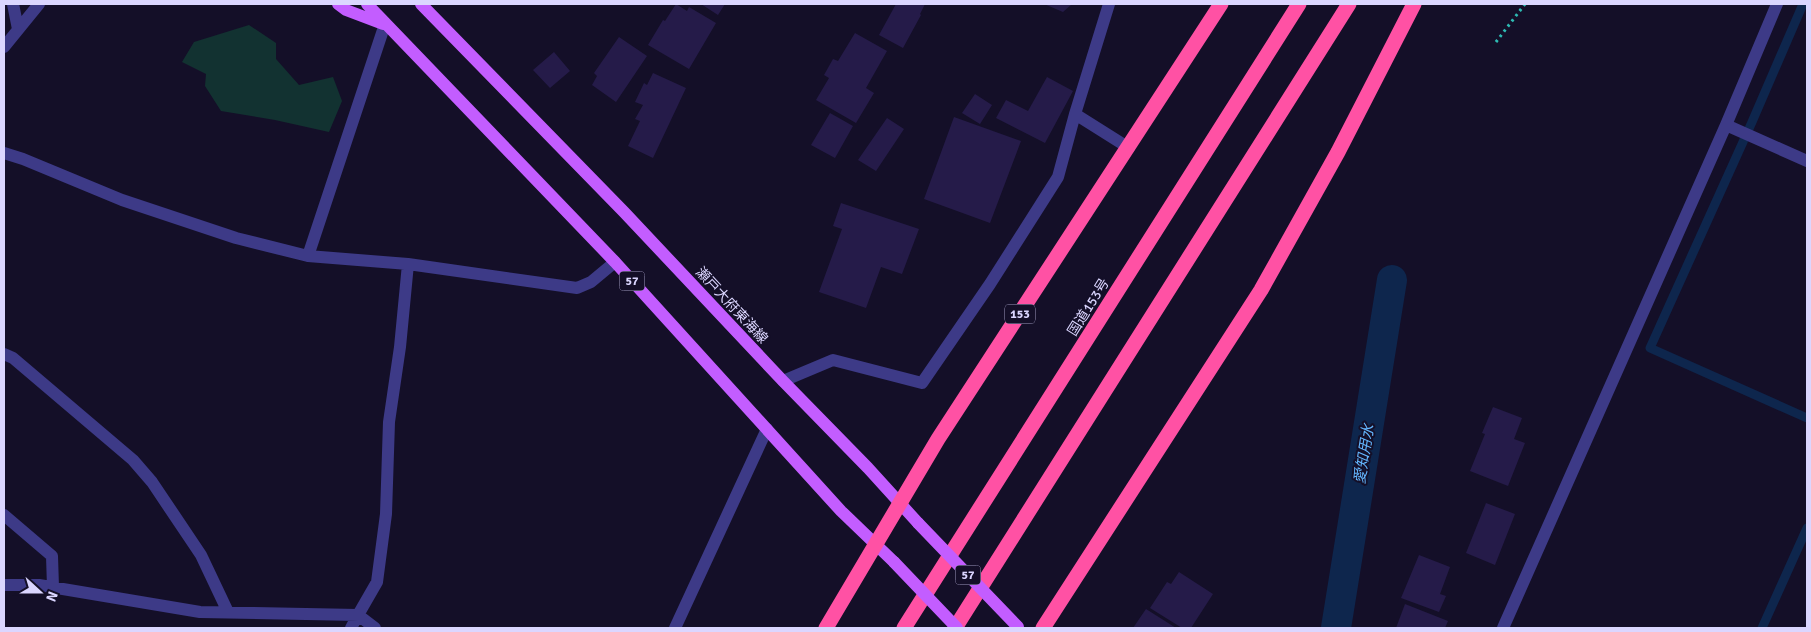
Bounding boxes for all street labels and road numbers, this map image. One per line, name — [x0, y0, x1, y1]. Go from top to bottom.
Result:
street label: 瀬戸大府東海線 — [692, 264, 771, 347]
road number: 57 — [620, 272, 644, 290]
street label: 国道153号 — [1064, 275, 1113, 339]
road number: 153 — [1005, 304, 1035, 324]
road number: 57 — [956, 566, 980, 584]

